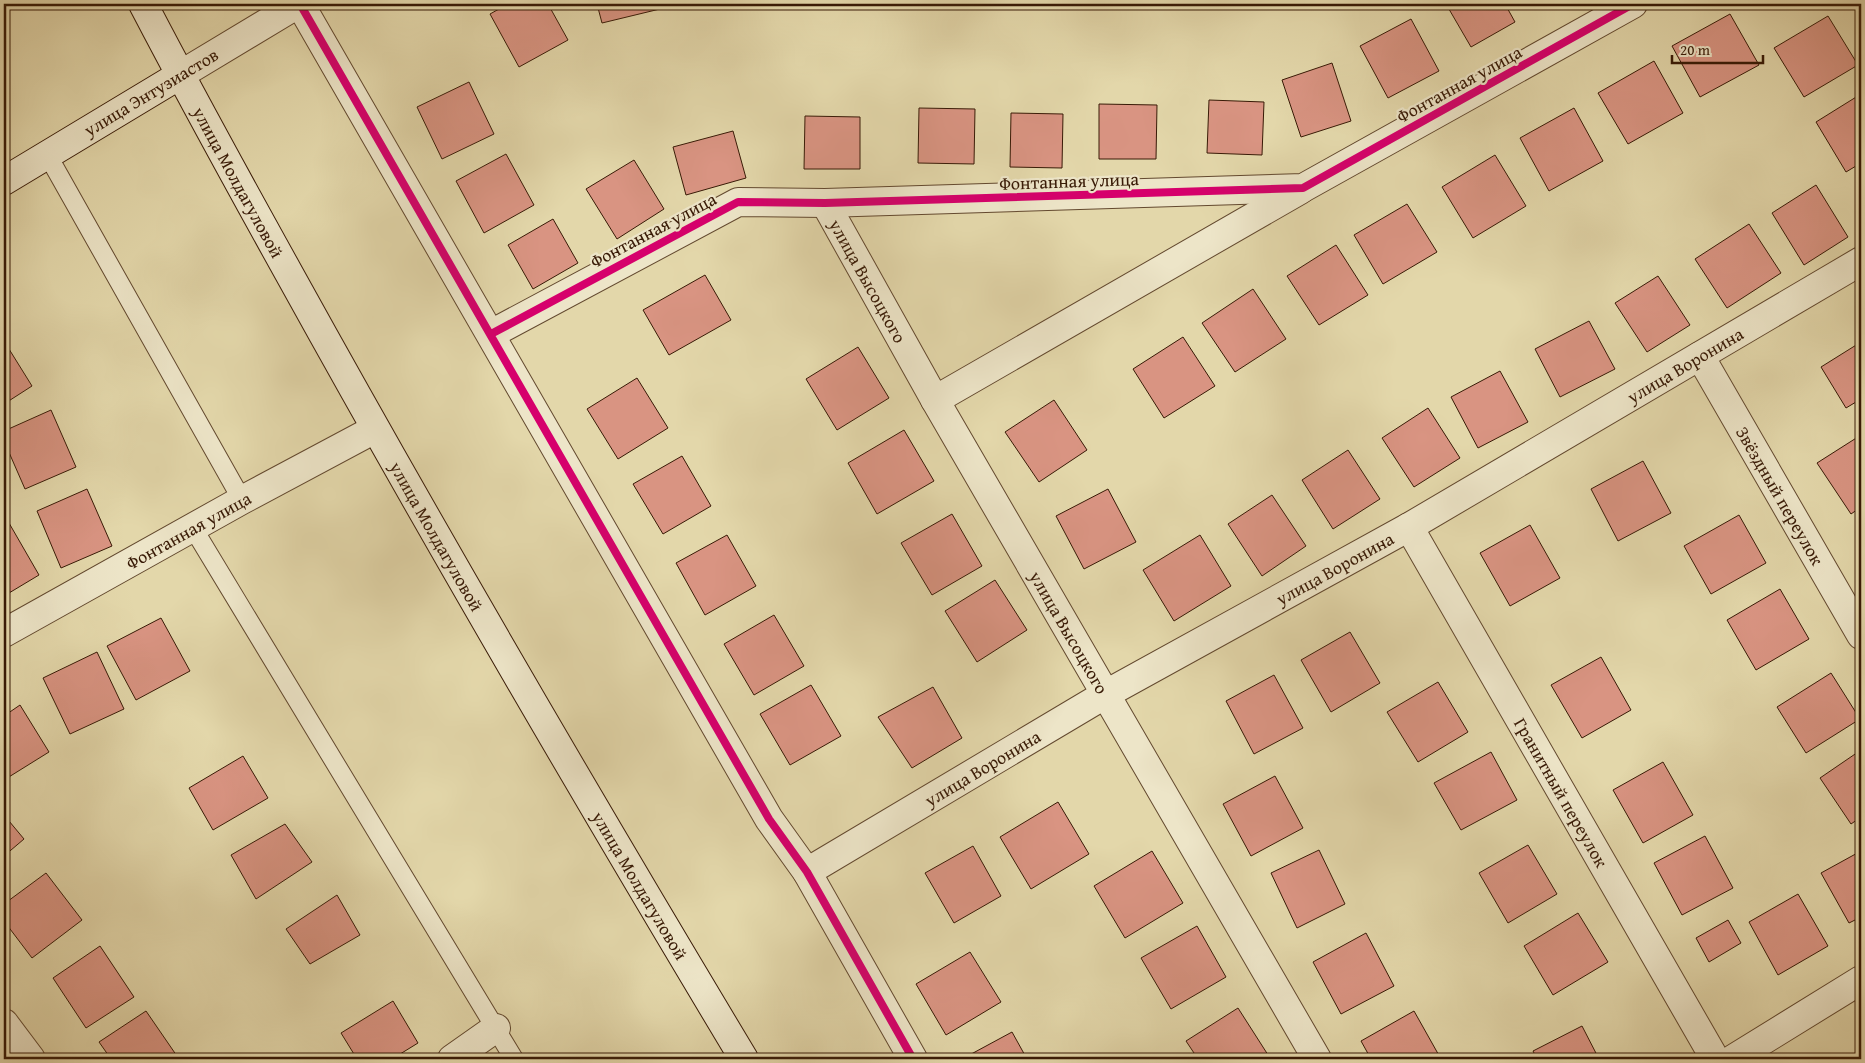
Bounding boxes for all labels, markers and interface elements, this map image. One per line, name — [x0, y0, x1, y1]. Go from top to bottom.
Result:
scale bar — [1672, 32, 1764, 64]
street label: Фонтанная улица — [1391, 38, 1527, 130]
text: 20 m — [1680, 39, 1711, 60]
street label: улица Энтузиастов — [78, 41, 224, 143]
street label: улица Молдагуловой — [186, 101, 291, 263]
street label: Фонтанная улица — [999, 165, 1140, 197]
street label: Фонтанная улица — [585, 185, 721, 275]
street label: улица Высоцкого — [822, 213, 914, 348]
street label: улица Воронина — [1621, 320, 1749, 410]
street label: Звёздный переулок — [1730, 421, 1832, 570]
street label: улица Молдагуловой — [383, 455, 491, 616]
street label: Фонтанная улица — [121, 484, 256, 576]
street label: улица Воронина — [1270, 524, 1399, 612]
street label: улица Высоцкого — [1023, 565, 1116, 699]
street label: Гранитный переулок — [1508, 712, 1616, 873]
street label: улица Воронина — [918, 722, 1046, 813]
street label: улица Молдагуловой — [585, 805, 695, 965]

